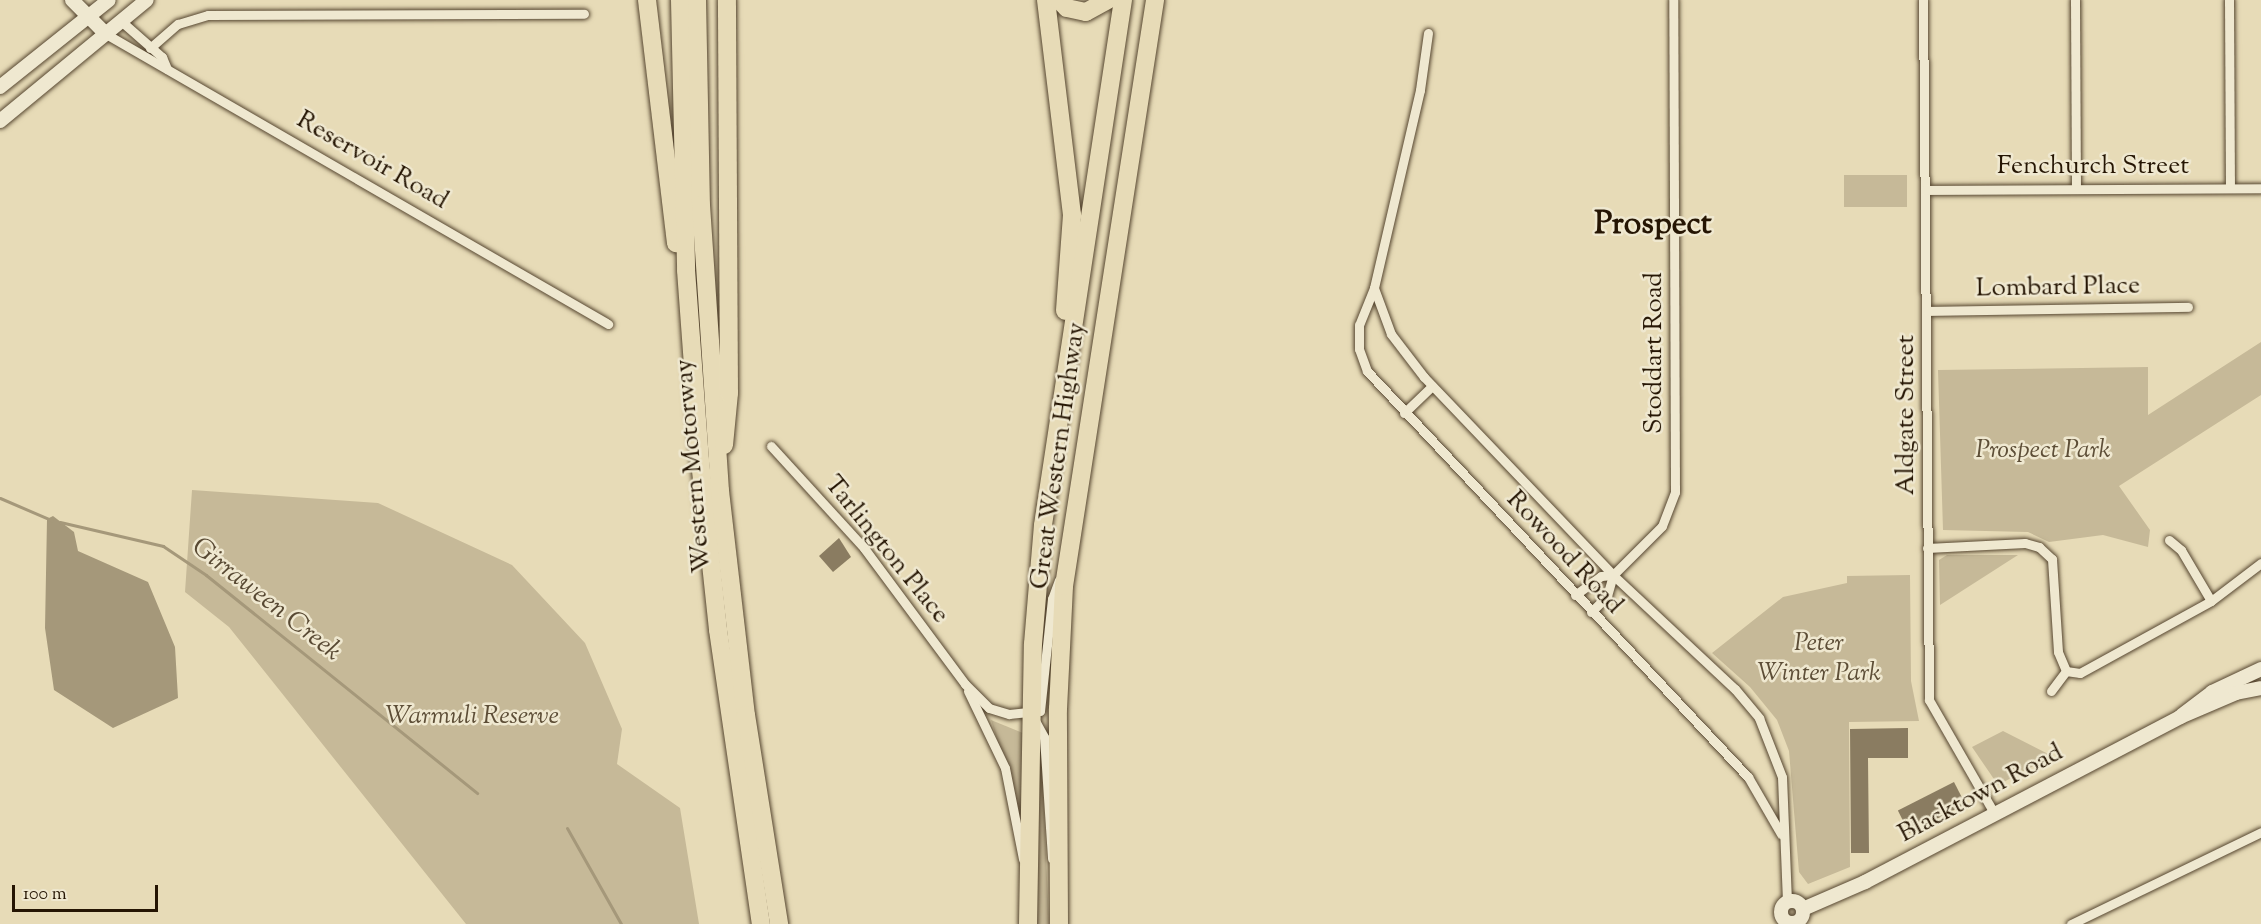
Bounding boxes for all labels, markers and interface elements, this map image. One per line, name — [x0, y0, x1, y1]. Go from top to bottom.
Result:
street label: Reservoir Road — [291, 105, 453, 217]
street label: Fenchurch Street — [1997, 151, 2189, 183]
district label: Prospect — [1594, 206, 1712, 244]
street label: Lombard Place — [1976, 271, 2140, 305]
street label: Stoddart Road — [1639, 272, 1671, 434]
street label: Great Western Highway — [1025, 321, 1093, 591]
street label: Aldgate Street — [1891, 335, 1923, 495]
street label: Western Motorway — [669, 358, 719, 574]
park label: Prospect Park — [1976, 435, 2110, 467]
street label: Tarlington Place — [817, 470, 955, 630]
street label: Rowood Road — [1499, 485, 1629, 621]
water label: Girraween Creek — [185, 531, 347, 669]
park label: Peter Winter Park — [1757, 628, 1881, 690]
park label: Warmuli Reserve — [385, 701, 559, 733]
street label: Blacktown Road — [1893, 738, 2069, 850]
scale bar — [15, 873, 160, 911]
text: 100 m — [23, 882, 67, 908]

